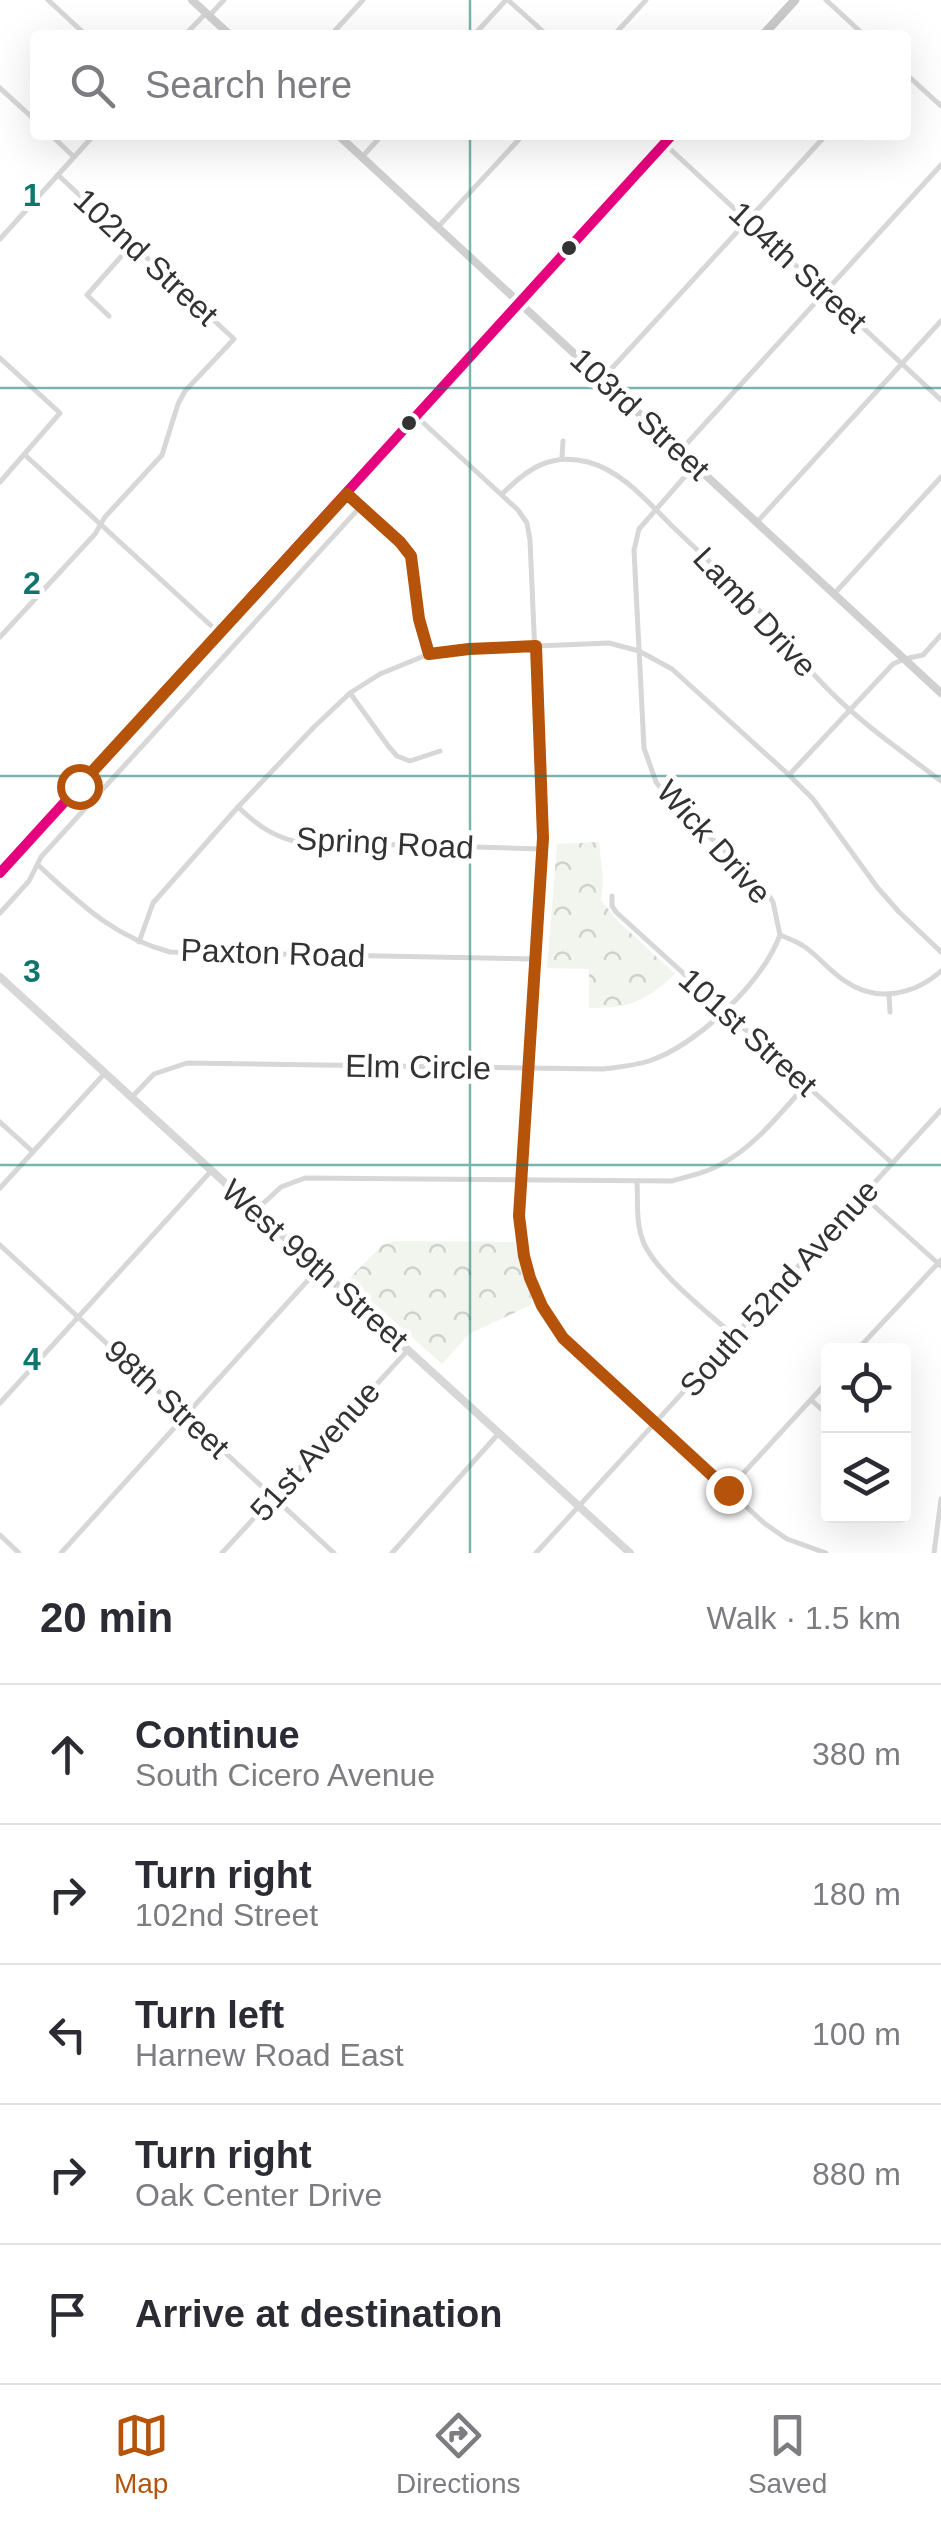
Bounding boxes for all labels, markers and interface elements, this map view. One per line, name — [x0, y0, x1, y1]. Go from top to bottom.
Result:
search box — [30, 30, 911, 140]
icon: search — [65, 58, 120, 113]
text: Search here — [145, 64, 352, 106]
text: 1 — [23, 177, 41, 213]
street label: 102nd Street — [67, 181, 225, 333]
street label: 104th Street — [722, 194, 874, 340]
unlabelled marker — [559, 238, 579, 258]
street label: 103rd Street — [563, 341, 717, 487]
unlabelled marker — [399, 413, 419, 433]
street label: Lamb Drive — [686, 540, 824, 684]
text: 2 — [23, 565, 41, 601]
route start — [57, 764, 103, 810]
street label: Wick Drive — [649, 773, 779, 911]
street label: Spring Road — [295, 820, 475, 866]
street label: Paxton Road — [180, 932, 366, 974]
text: 3 — [23, 953, 41, 989]
street label: 101st Street — [672, 961, 824, 1103]
street label: Elm Circle — [345, 1048, 491, 1086]
street label: West 99th Street — [215, 1172, 415, 1358]
street label: South 52nd Avenue — [672, 1172, 886, 1404]
street label: 98th Street — [97, 1332, 237, 1466]
text: 4 — [23, 1341, 41, 1377]
map controls — [821, 1343, 911, 1523]
button: locate — [821, 1343, 911, 1433]
street label: 51st Avenue — [243, 1374, 387, 1528]
button: layers — [821, 1433, 911, 1523]
route end — [706, 1468, 752, 1514]
text: 20 min — [40, 1594, 173, 1641]
text: Walk · 1.5 km — [707, 1600, 901, 1636]
text: Continue — [135, 1714, 300, 1756]
icon: ahead — [40, 1727, 95, 1782]
text: 380 m — [812, 1736, 901, 1772]
text: South Cicero Avenue — [135, 1757, 435, 1793]
text: Turn right — [135, 1854, 312, 1896]
icon: right — [40, 1867, 95, 1922]
text: 180 m — [812, 1876, 901, 1912]
text: 102nd Street — [135, 1897, 318, 1933]
text: Turn left — [135, 1994, 284, 2036]
icon: left — [40, 2007, 95, 2062]
text: 100 m — [812, 2016, 901, 2052]
text: Harnew Road East — [135, 2037, 404, 2073]
text: Turn right — [135, 2134, 312, 2176]
icon: right — [40, 2147, 95, 2202]
text: 880 m — [812, 2156, 901, 2192]
text: Oak Center Drive — [135, 2177, 382, 2213]
icon: arrive — [40, 2287, 95, 2342]
text: Arrive at destination — [135, 2293, 502, 2335]
tab: Map — [114, 2408, 169, 2500]
tab: Directions — [396, 2408, 521, 2500]
tab: Saved — [748, 2408, 827, 2500]

